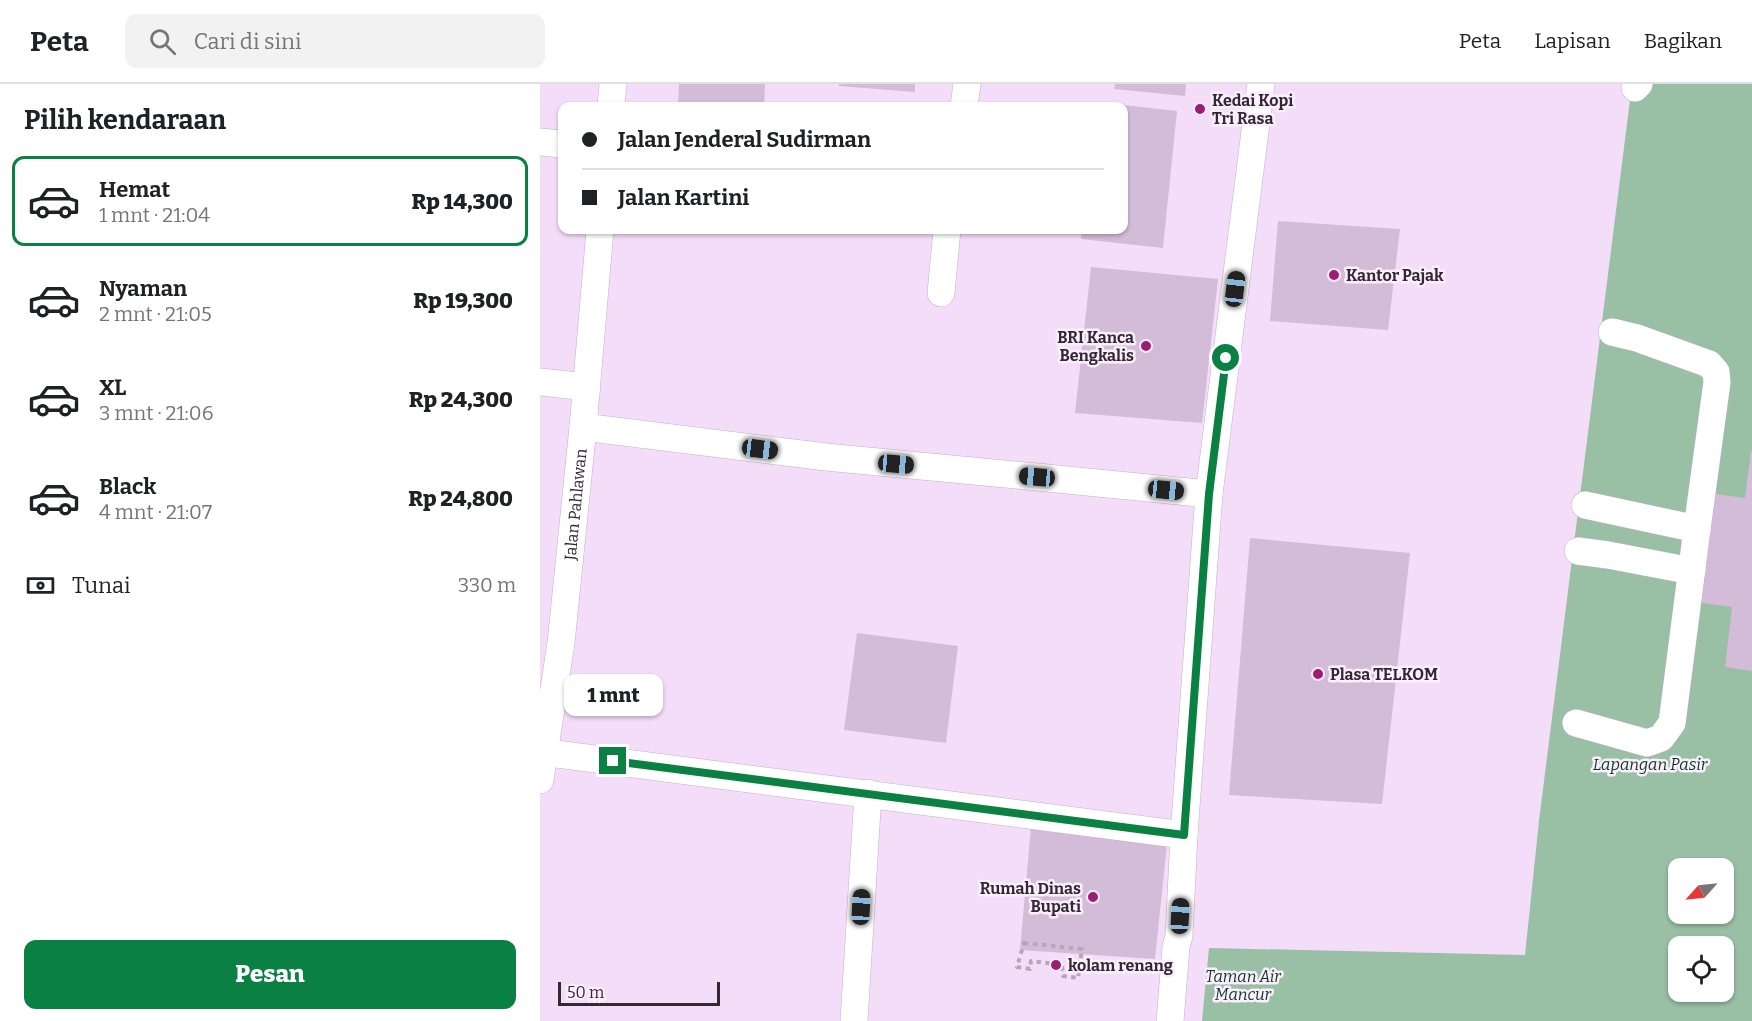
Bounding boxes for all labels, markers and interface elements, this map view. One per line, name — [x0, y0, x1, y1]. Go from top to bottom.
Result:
search box — [125, 14, 545, 68]
text: Peta — [30, 25, 89, 58]
icon: search — [146, 25, 179, 58]
text: Cari di sini — [194, 28, 301, 55]
text: Peta — [1459, 28, 1501, 54]
text: Lapisan — [1534, 28, 1611, 54]
text: Bagikan — [1644, 28, 1722, 54]
place label: Kedai Kopi Tri Rasa — [1212, 91, 1293, 128]
marker: Kedai Kopi Tri Rasa — [1193, 102, 1207, 116]
text: Pilih kendaraan — [24, 104, 226, 136]
text: Jalan Jenderal Sudirman — [618, 126, 871, 153]
icon: car — [27, 174, 81, 228]
text: Hemat — [99, 176, 170, 203]
text: Jalan Kartini — [618, 184, 749, 211]
text: Rp 14,300 — [412, 188, 513, 215]
text: 1 mnt · 21:04 — [99, 203, 210, 227]
place label: Kantor Pajak — [1346, 266, 1444, 285]
marker: Kantor Pajak — [1327, 268, 1341, 282]
car — [1224, 270, 1246, 308]
icon: car — [27, 273, 81, 327]
text: Nyaman — [99, 275, 187, 302]
text: Rp 19,300 — [413, 287, 513, 314]
text: 2 mnt · 21:05 — [99, 302, 212, 326]
place label: BRI Kanca Bengkalis — [1057, 328, 1134, 365]
marker: BRI Kanca Bengkalis — [1139, 339, 1153, 353]
route start — [1212, 344, 1239, 371]
icon: car — [27, 372, 81, 426]
text: XL — [99, 374, 126, 401]
text: Rp 24,300 — [409, 386, 513, 413]
text: 3 mnt · 21:06 — [99, 401, 213, 425]
car — [741, 438, 779, 460]
street label: Jalan Pahlawan — [560, 448, 591, 562]
car — [877, 453, 915, 475]
car — [1018, 466, 1056, 488]
icon: car — [27, 471, 81, 525]
text: Black — [99, 473, 156, 500]
car — [1147, 479, 1185, 501]
text: Rp 24,800 — [408, 485, 513, 512]
text: 4 mnt · 21:07 — [99, 500, 212, 524]
icon: cash — [24, 569, 57, 602]
text: Tunai — [72, 572, 131, 599]
text: 330 m — [458, 573, 516, 597]
place label: Plasa TELKOM — [1330, 665, 1438, 684]
marker: Plasa TELKOM — [1311, 667, 1325, 681]
callout: 1 mnt — [563, 674, 662, 716]
text: 1 mnt — [587, 683, 640, 707]
route end — [599, 747, 626, 774]
park label: Lapangan Pasir — [1593, 755, 1709, 774]
north arrow — [1668, 858, 1734, 924]
map controls — [1668, 858, 1734, 1002]
place label: Rumah Dinas Bupati — [980, 879, 1081, 916]
car — [851, 889, 871, 925]
marker: Rumah Dinas Bupati — [1086, 890, 1100, 904]
car — [1170, 898, 1190, 934]
button: locate — [1668, 936, 1734, 1002]
button: Pesan — [24, 940, 516, 1009]
place label: kolam renang — [1068, 956, 1173, 975]
marker: kolam renang — [1049, 958, 1063, 972]
park label: Taman Air Mancur — [1205, 967, 1282, 1004]
scale bar — [558, 979, 720, 1006]
text: 50 m — [567, 983, 604, 1002]

